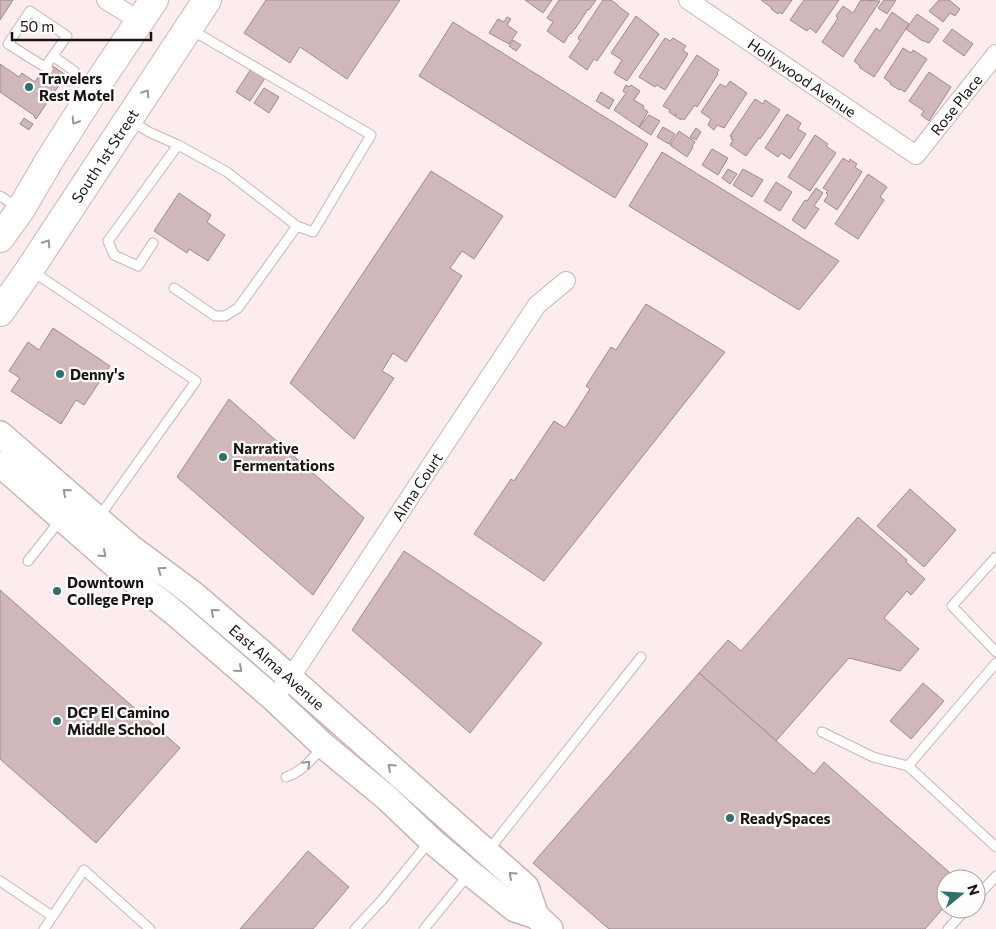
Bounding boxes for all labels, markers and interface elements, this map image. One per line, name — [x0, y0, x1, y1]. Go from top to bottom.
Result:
scale bar — [12, 10, 151, 42]
text: 50 m — [20, 17, 54, 35]
street label: Hollywood Avenue — [745, 34, 860, 121]
place label: Travelers Rest Motel — [39, 69, 114, 104]
street label: Rose Place — [926, 71, 986, 139]
marker: Travelers Rest Motel — [23, 81, 35, 93]
one-way arrow — [140, 89, 149, 98]
street label: South 1st Street — [67, 105, 142, 206]
one-way arrow — [72, 115, 81, 124]
one-way arrow — [41, 240, 50, 249]
place label: Denny's — [70, 365, 125, 383]
marker: Denny's — [54, 368, 66, 380]
place label: Narrative Fermentations — [233, 439, 335, 474]
street label: Alma Court — [388, 449, 446, 524]
marker: Narrative Fermentations — [217, 451, 229, 463]
one-way arrow — [63, 489, 72, 498]
one-way arrow — [97, 548, 106, 557]
one-way arrow — [157, 567, 167, 576]
place label: Downtown College Prep — [67, 573, 154, 608]
marker: Downtown College Prep — [51, 585, 63, 597]
one-way arrow — [210, 609, 219, 618]
street label: East Alma Avenue — [226, 620, 328, 713]
one-way arrow — [234, 663, 243, 672]
place label: DCP El Camino Middle School — [67, 703, 170, 738]
marker: DCP El Camino Middle School — [51, 715, 63, 727]
one-way arrow — [301, 761, 310, 770]
one-way arrow — [388, 764, 397, 773]
place label: ReadySpaces — [740, 809, 831, 827]
marker: ReadySpaces — [724, 812, 736, 824]
north arrow — [936, 869, 986, 919]
one-way arrow — [509, 872, 518, 881]
text: N — [964, 882, 984, 897]

